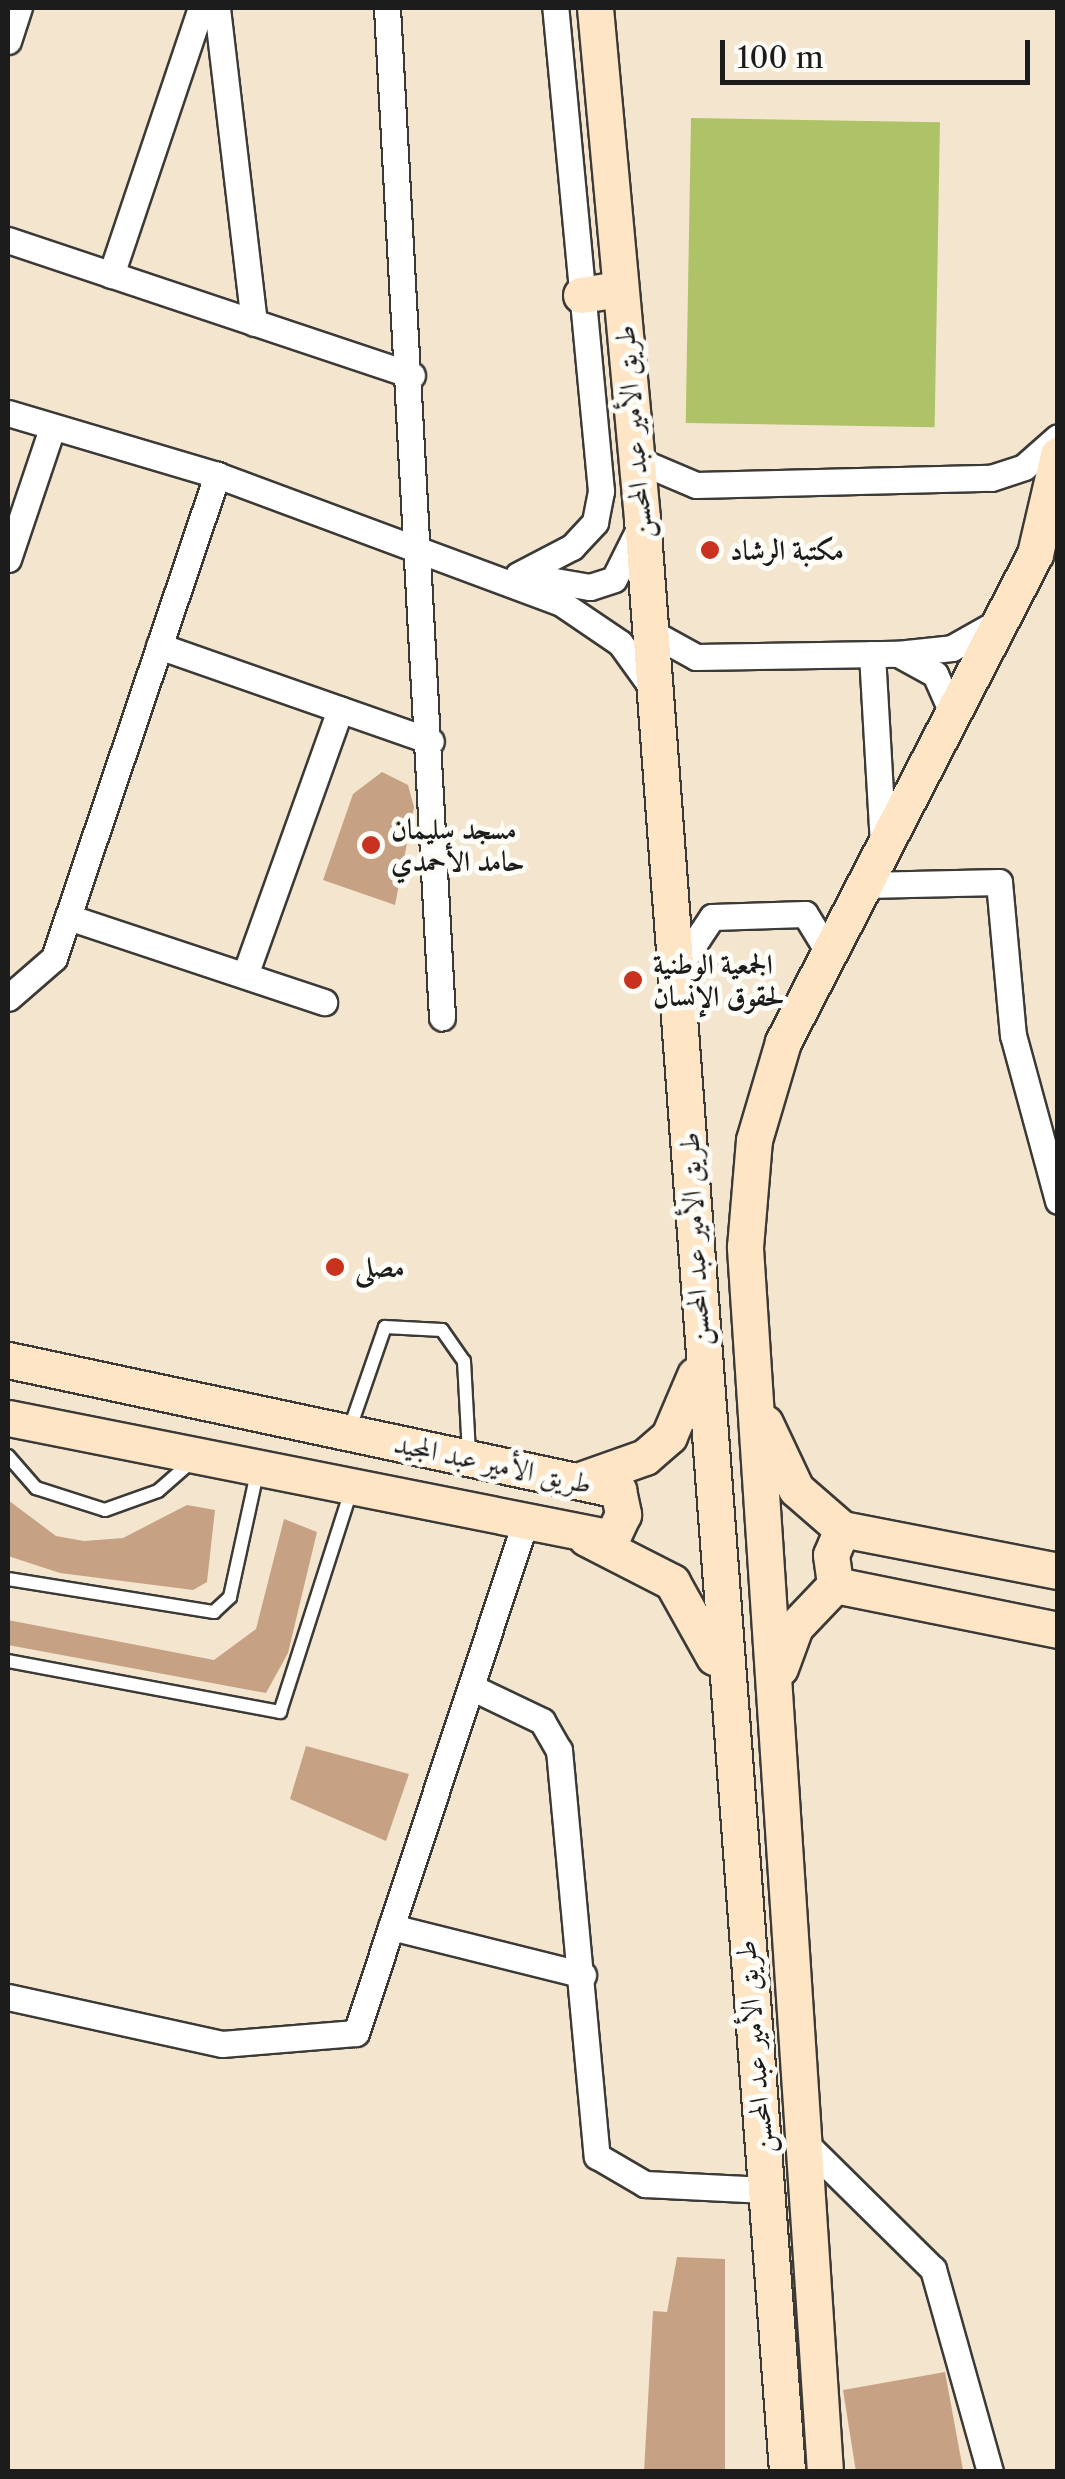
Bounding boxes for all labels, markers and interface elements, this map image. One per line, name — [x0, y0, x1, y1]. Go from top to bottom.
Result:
scale bar — [725, 20, 1035, 82]
text: 100 m — [737, 39, 824, 76]
street label: طريق الأمير عبد المحسن — [607, 324, 659, 540]
place label: مكتبة الرشاد — [730, 533, 844, 567]
marker: مكتبة الرشاد — [699, 539, 721, 561]
place label: مسجد سليمان حامد الأحمدي — [391, 812, 525, 878]
marker: مسجد سليمان حامد الأحمدي — [360, 834, 382, 856]
place label: الجمعية الوطنية لحقوق الإنسان — [653, 947, 784, 1013]
marker: الجمعية الوطنية لحقوق الإنسان — [622, 969, 644, 991]
street label: طريق الأمير عبد المحسن — [672, 1131, 716, 1347]
place label: مصلى — [355, 1250, 405, 1284]
marker: مصلى — [324, 1256, 346, 1278]
street label: طريق الأمير عبد المجيد — [391, 1426, 595, 1500]
street label: طريق الأمير عبد المحسن — [728, 1939, 780, 2155]

